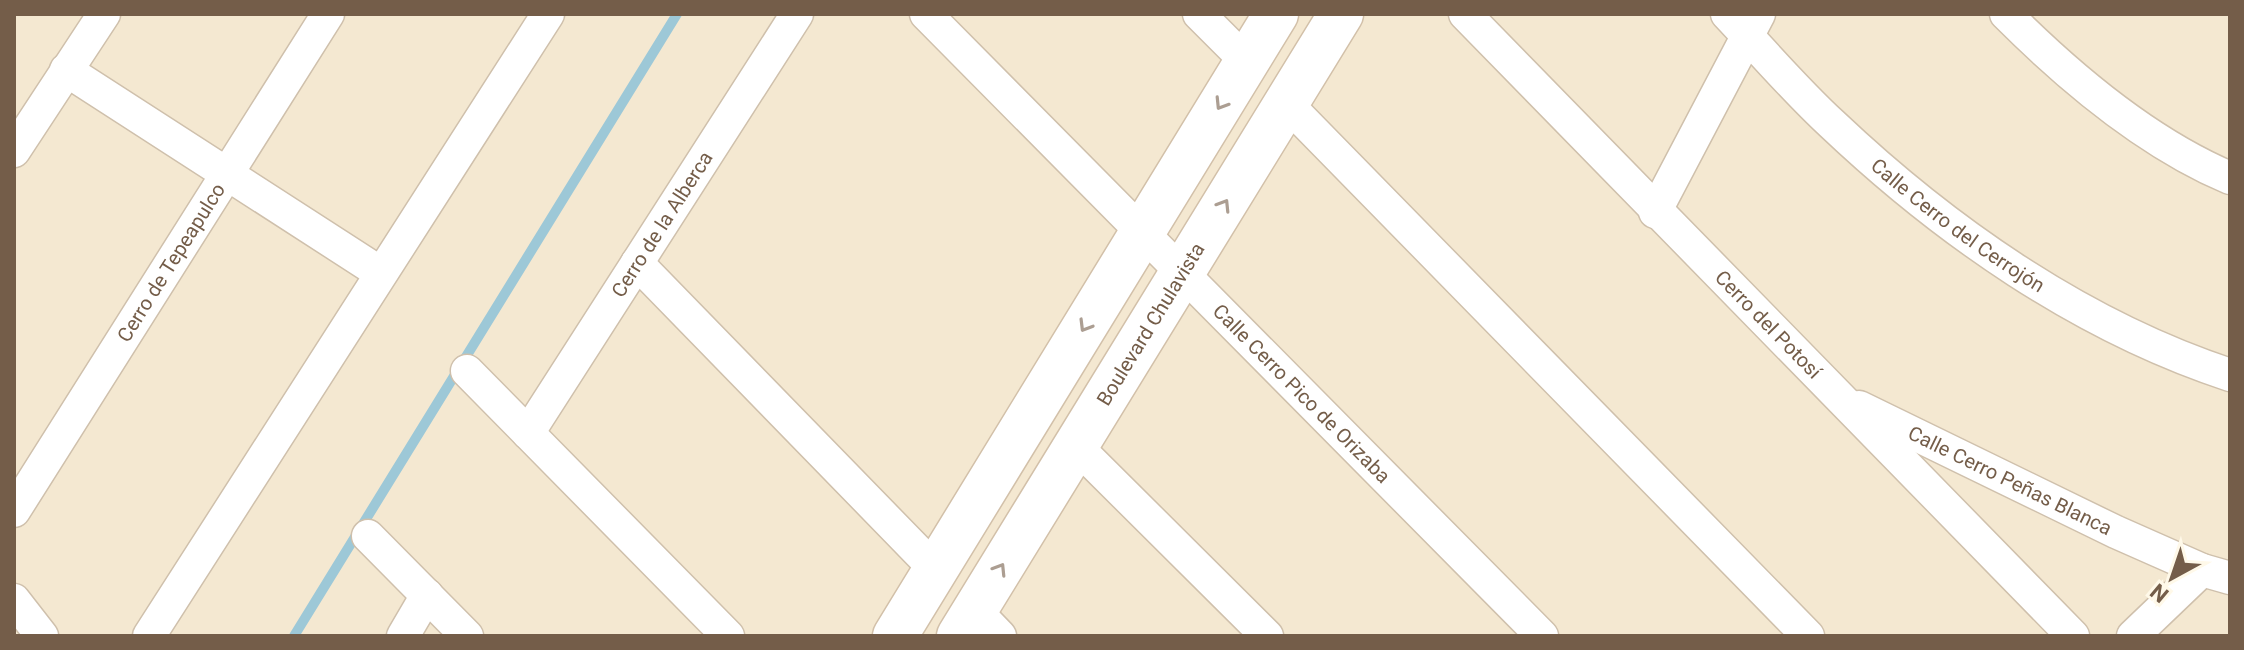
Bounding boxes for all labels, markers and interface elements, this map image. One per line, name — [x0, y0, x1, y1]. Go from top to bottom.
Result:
one-way arrow — [1215, 95, 1231, 110]
street label: Cerro de la Alberca — [606, 147, 718, 302]
street label: Calle Cerro del Cerrojón — [1866, 153, 2049, 297]
street label: Cerro de Tepeapulco — [112, 179, 230, 346]
one-way arrow — [1214, 199, 1230, 214]
street label: Boulevard Chulavista — [1091, 238, 1210, 410]
street label: Cerro del Potosí — [1710, 265, 1827, 384]
street label: Calle Cerro Pico de Orizaba — [1208, 299, 1396, 488]
one-way arrow — [1079, 317, 1095, 332]
street label: Calle Cerro Peñas Blanca — [1904, 421, 2116, 540]
north arrow — [2132, 538, 2212, 618]
one-way arrow — [991, 564, 1006, 578]
text: N — [2145, 578, 2173, 608]

